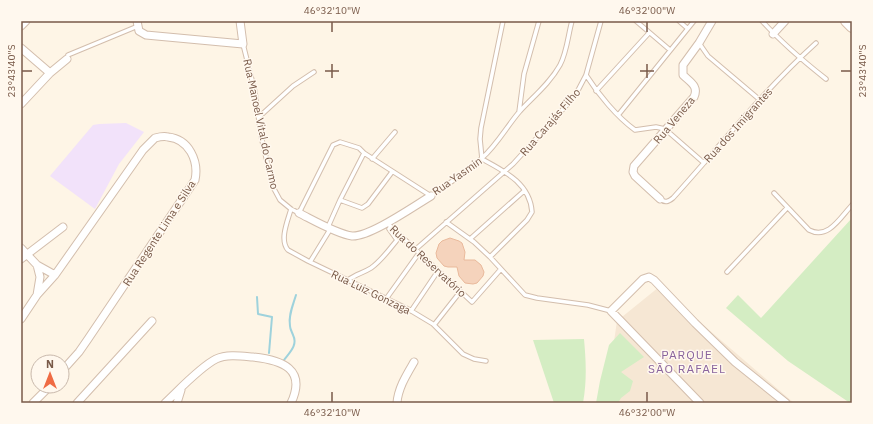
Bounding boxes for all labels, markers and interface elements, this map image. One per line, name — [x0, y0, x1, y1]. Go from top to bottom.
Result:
text: 46°32'10"W — [304, 4, 360, 17]
text: 46°32'00"W — [619, 4, 675, 17]
text: 23°43'40"S — [5, 44, 18, 98]
text: 23°43'40"S — [856, 44, 869, 98]
street label: Rua Manoel Vital do Carmo — [240, 57, 282, 191]
street label: Rua Carajás Filho — [517, 85, 583, 159]
street label: Rua dos Imigrantes — [701, 85, 775, 165]
street label: Rua Veneza — [650, 93, 698, 146]
street label: Rua Yasmin — [429, 154, 485, 198]
street label: Rua Regente Lima e Silva — [120, 177, 199, 289]
street label: Rua do Reservatório — [387, 222, 469, 300]
street label: Rua Luiz Gonzaga — [329, 267, 413, 317]
district label: PARQUE SÃO RAFAEL — [648, 347, 726, 376]
north arrow — [30, 354, 70, 394]
text: N — [46, 357, 54, 371]
text: 46°32'10"W — [304, 406, 360, 419]
text: 46°32'00"W — [619, 406, 675, 419]

